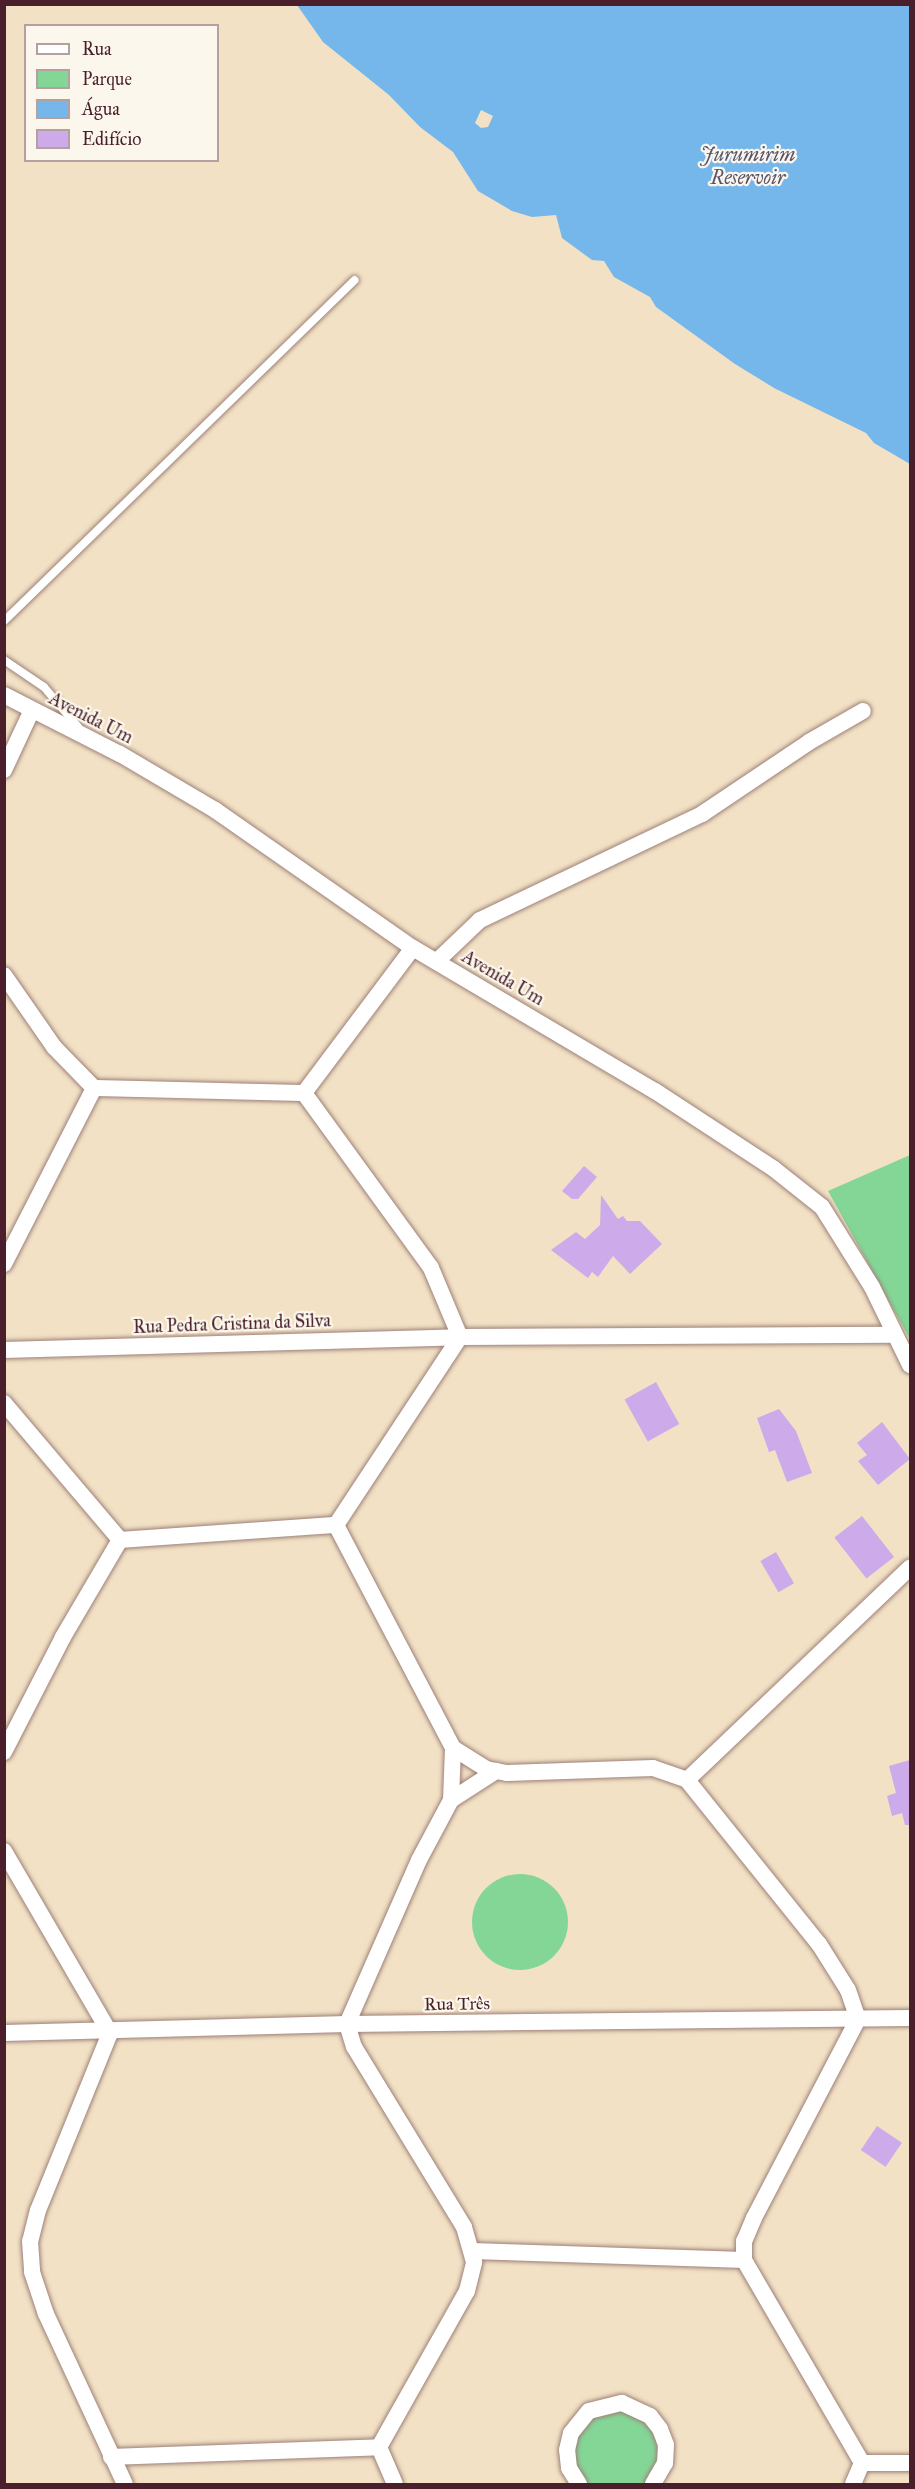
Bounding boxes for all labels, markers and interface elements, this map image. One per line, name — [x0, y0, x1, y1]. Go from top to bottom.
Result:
legend — [24, 24, 219, 162]
text: Rua — [82, 38, 112, 60]
text: Parque — [82, 68, 132, 90]
text: Água — [82, 98, 120, 120]
text: Edifício — [82, 128, 141, 150]
water label: Jurumirim Reservoir — [701, 143, 795, 190]
street label: Avenida Um — [45, 688, 137, 748]
street label: Avenida Um — [458, 946, 548, 1010]
street label: Rua Pedra Cristina da Silva — [133, 1310, 331, 1338]
street label: Rua Três — [424, 1993, 490, 2015]

